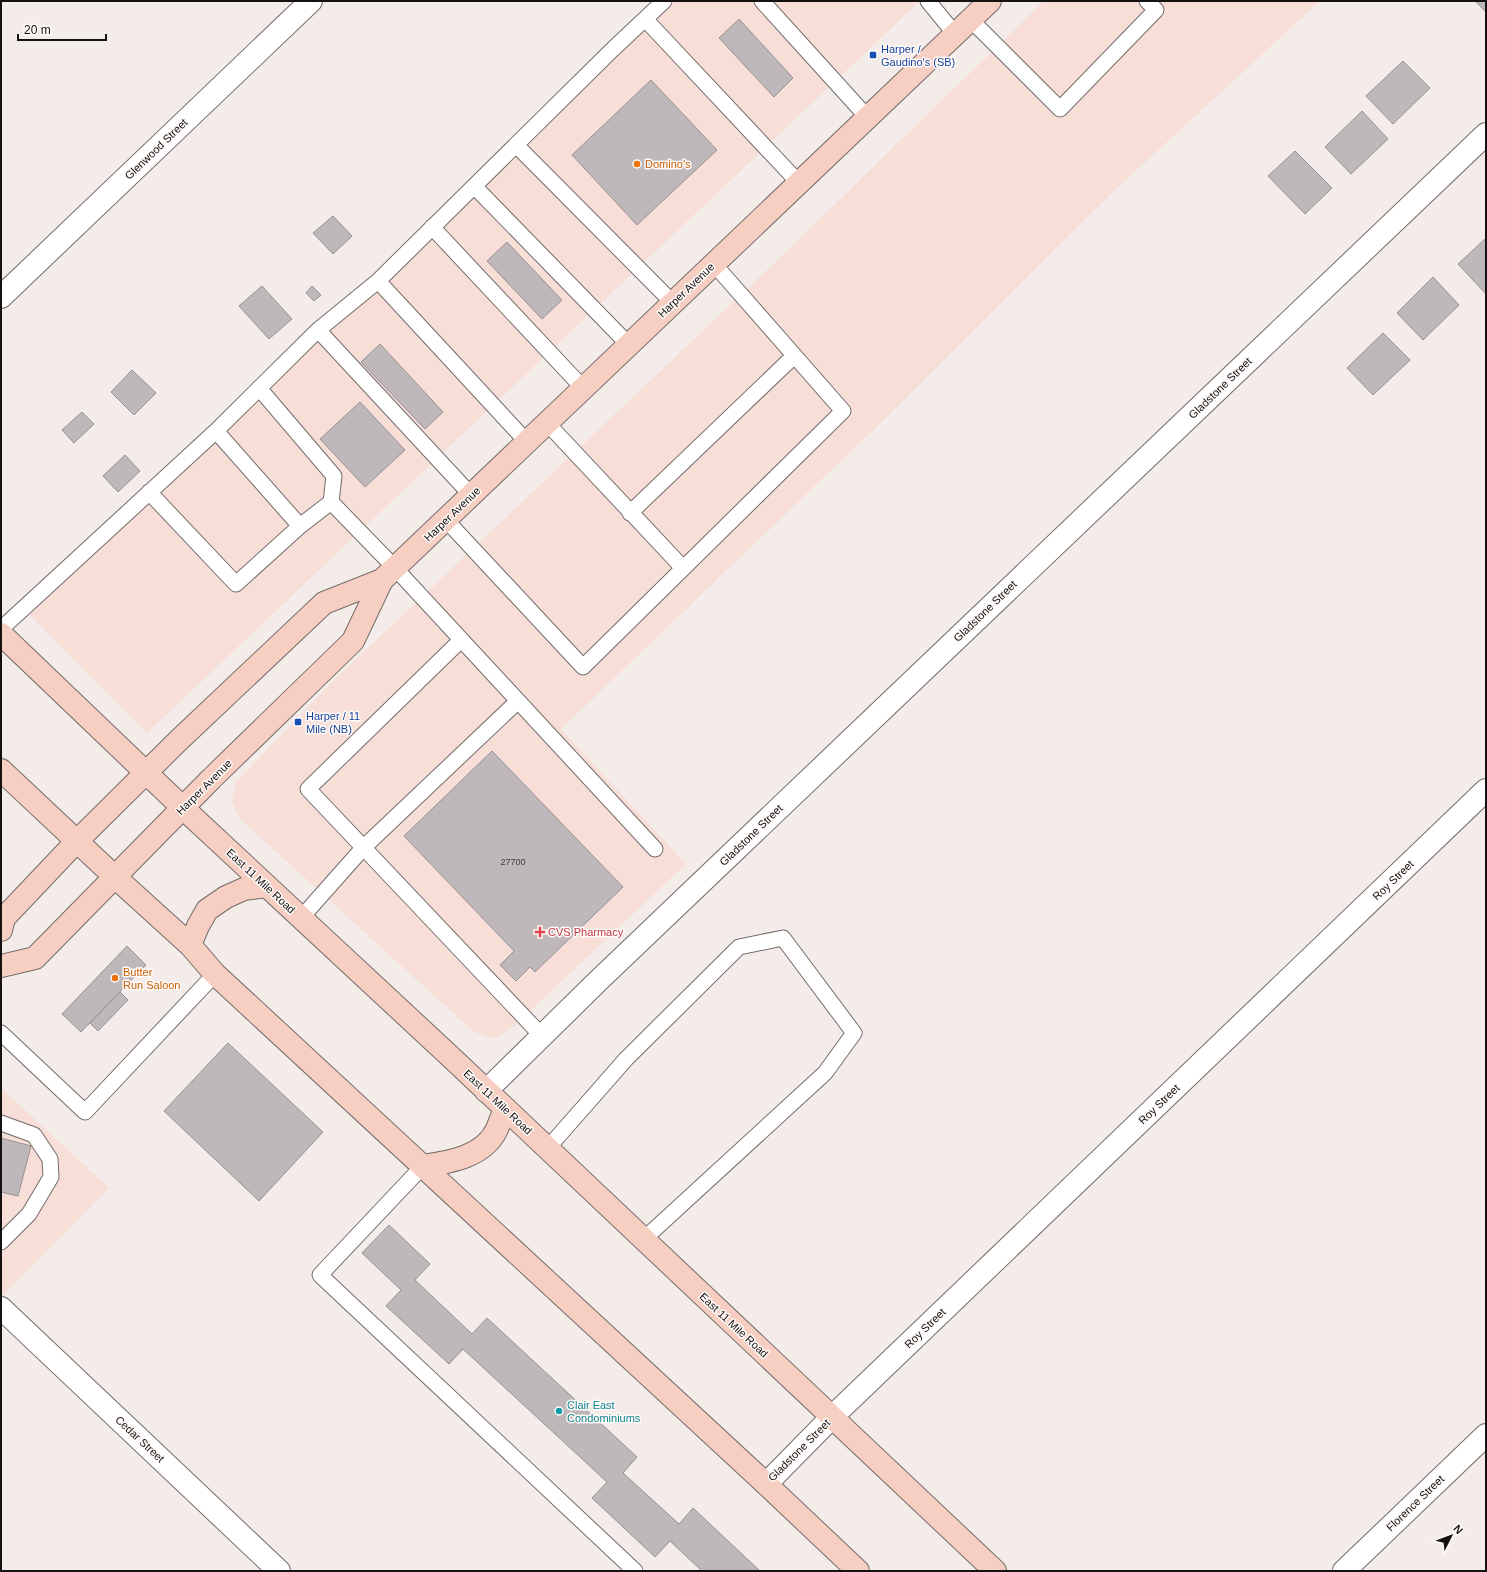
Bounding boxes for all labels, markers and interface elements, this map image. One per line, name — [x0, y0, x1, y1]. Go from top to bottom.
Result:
scale bar — [18, 16, 106, 42]
text: 20 m — [24, 23, 51, 37]
place label: Harper / Gaudino's (SB) — [881, 43, 955, 68]
marker: Harper / Gaudino's (SB) — [868, 50, 878, 60]
street label: Glenwood Street — [122, 116, 190, 182]
place label: Domino's — [645, 158, 691, 170]
marker: Domino's — [632, 159, 642, 169]
street label: Harper Avenue — [656, 260, 716, 320]
street label: Gladstone Street — [1186, 355, 1254, 421]
street label: Harper Avenue — [422, 484, 482, 544]
street label: Gladstone Street — [951, 578, 1019, 644]
place label: Harper / 11 Mile (NB) — [306, 710, 360, 735]
marker: Harper / 11 Mile (NB) — [293, 717, 303, 727]
street label: Harper Avenue — [174, 757, 234, 817]
street label: Gladstone Street — [717, 802, 785, 868]
street label: East 11 Mile Road — [224, 846, 298, 916]
house number: 27700 — [500, 857, 526, 867]
street label: Roy Street — [1370, 858, 1416, 902]
place label: CVS Pharmacy — [548, 926, 624, 938]
marker: CVS Pharmacy — [535, 927, 545, 937]
place label: Butter Run Saloon — [123, 966, 181, 991]
marker: Butter Run Saloon — [110, 973, 120, 983]
street label: East 11 Mile Road — [461, 1067, 535, 1137]
street label: Roy Street — [1136, 1082, 1182, 1126]
street label: East 11 Mile Road — [697, 1290, 771, 1360]
street label: Roy Street — [902, 1306, 948, 1350]
place label: Clair East Condominiums — [567, 1399, 641, 1424]
marker: Clair East Condominiums — [554, 1406, 564, 1416]
street label: Cedar Street — [113, 1413, 167, 1465]
street label: Gladstone Street — [766, 1417, 832, 1483]
street label: Florence Street — [1384, 1473, 1446, 1533]
north arrow — [1431, 1516, 1471, 1556]
text: N — [1451, 1522, 1466, 1536]

